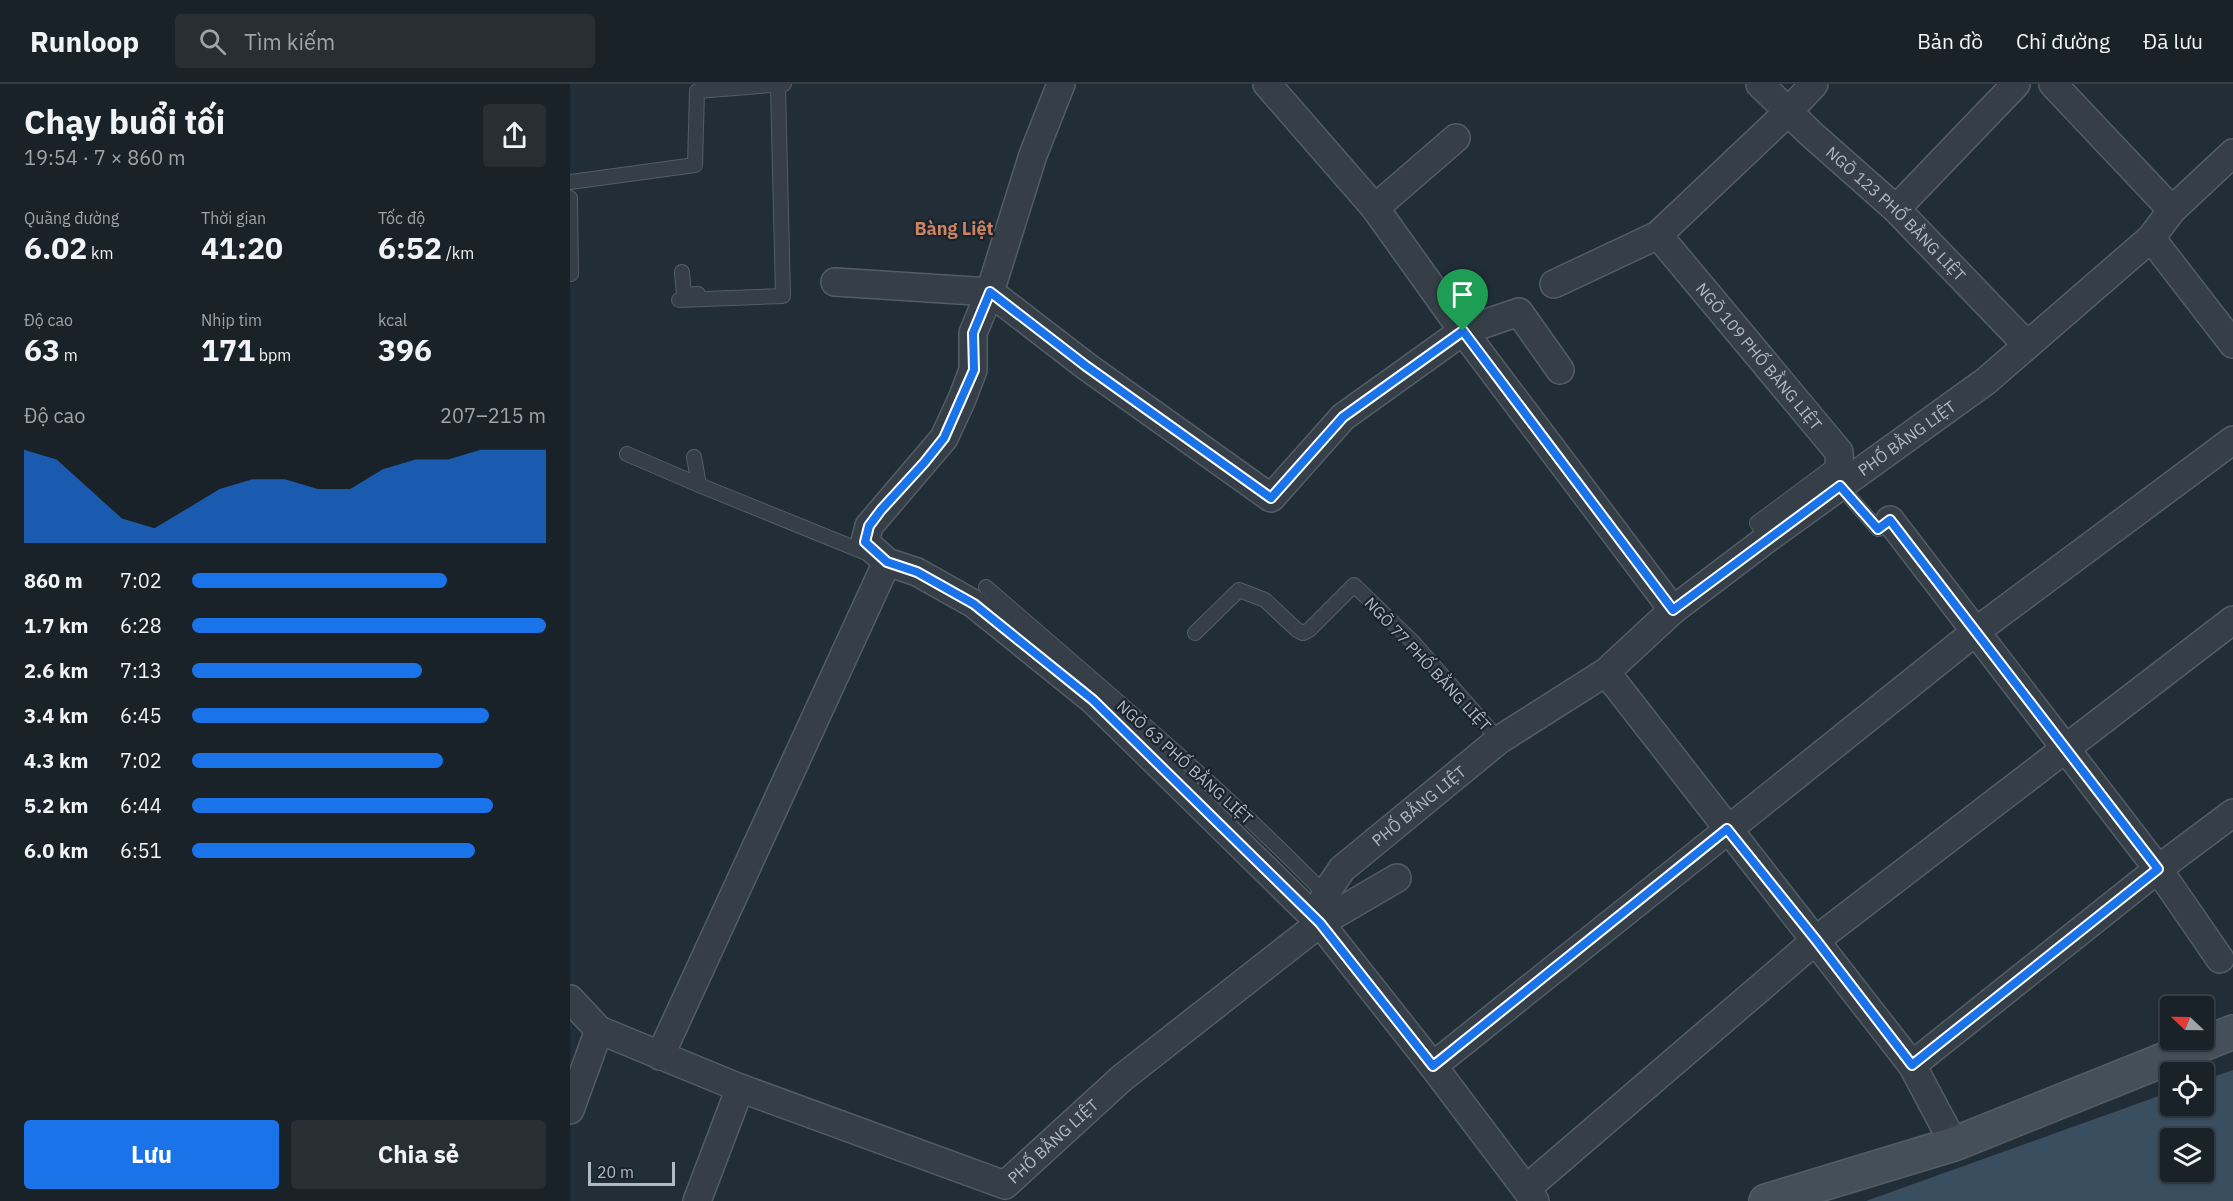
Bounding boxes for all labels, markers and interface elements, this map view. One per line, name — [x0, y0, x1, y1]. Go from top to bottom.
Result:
search box — [175, 14, 595, 68]
text: Runloop — [30, 23, 139, 60]
icon: search — [196, 25, 229, 58]
text: Tìm kiếm — [244, 27, 335, 56]
text: Bản đồ — [1917, 27, 1983, 55]
text: Chỉ đường — [2016, 27, 2110, 55]
text: Đã lưu — [2143, 27, 2203, 55]
text: Chạy buổi tối — [24, 100, 225, 143]
button: share — [483, 104, 546, 167]
street label: NGÕ 123 PHỐ BẰNG LIỆT — [1822, 142, 1970, 285]
text: 19:54 · 7 × 860 m — [24, 144, 185, 171]
text: Quãng đường — [24, 208, 119, 228]
text: Thời gian — [201, 208, 266, 228]
text: Tốc độ — [378, 208, 425, 228]
district label: Bàng Liệt — [915, 217, 994, 240]
text: 6.02 — [24, 228, 87, 267]
text: 41:20 — [201, 228, 283, 267]
text: 6:52 — [378, 228, 442, 267]
text: km — [87, 243, 114, 263]
text: /km — [442, 243, 474, 263]
pin — [1437, 269, 1488, 331]
icon: arrive — [1446, 278, 1479, 311]
street label: NGÕ 109 PHỐ BẰNG LIỆT — [1692, 279, 1826, 434]
text: Độ cao — [24, 310, 73, 330]
text: Nhịp tim — [201, 310, 262, 330]
text: kcal — [378, 310, 407, 330]
text: 63 — [24, 330, 60, 369]
text: 171 — [201, 330, 255, 369]
text: 396 — [378, 330, 432, 369]
text: m — [60, 345, 78, 365]
text: bpm — [255, 345, 291, 365]
street label: PHỐ BẰNG LIỆT — [1854, 396, 1959, 480]
text: Độ cao — [24, 402, 85, 429]
text: 207–215 m — [440, 402, 546, 429]
text: 860 m — [24, 567, 83, 594]
text: 7:02 — [120, 567, 162, 594]
street label: NGÕ 77 PHỐ BẰNG LIỆT — [1361, 591, 1498, 735]
text: 1.7 km — [24, 612, 88, 639]
text: 6:28 — [120, 612, 162, 639]
text: 2.6 km — [24, 657, 88, 684]
text: 7:13 — [120, 657, 162, 684]
street label: NGÕ 63 PHỐ BẰNG LIỆT — [1113, 693, 1259, 828]
text: 3.4 km — [24, 702, 88, 729]
text: 6:45 — [120, 702, 162, 729]
text: 4.3 km — [24, 747, 88, 774]
text: 7:02 — [120, 747, 162, 774]
street label: PHỐ BẰNG LIỆT — [1368, 761, 1470, 850]
text: 5.2 km — [24, 792, 88, 819]
text: 6:44 — [120, 792, 162, 819]
text: 6.0 km — [24, 837, 88, 864]
text: 6:51 — [120, 837, 162, 864]
north arrow — [2160, 996, 2214, 1050]
map controls — [2160, 996, 2214, 1182]
button: locate — [2160, 1062, 2214, 1116]
street label: PHỐ BẰNG LIỆT — [1003, 1095, 1102, 1188]
button: Lưu — [24, 1120, 279, 1189]
button: Chia sẻ — [291, 1120, 546, 1189]
button: layers — [2160, 1128, 2214, 1182]
scale bar — [588, 1159, 675, 1186]
text: 20 m — [597, 1162, 634, 1182]

